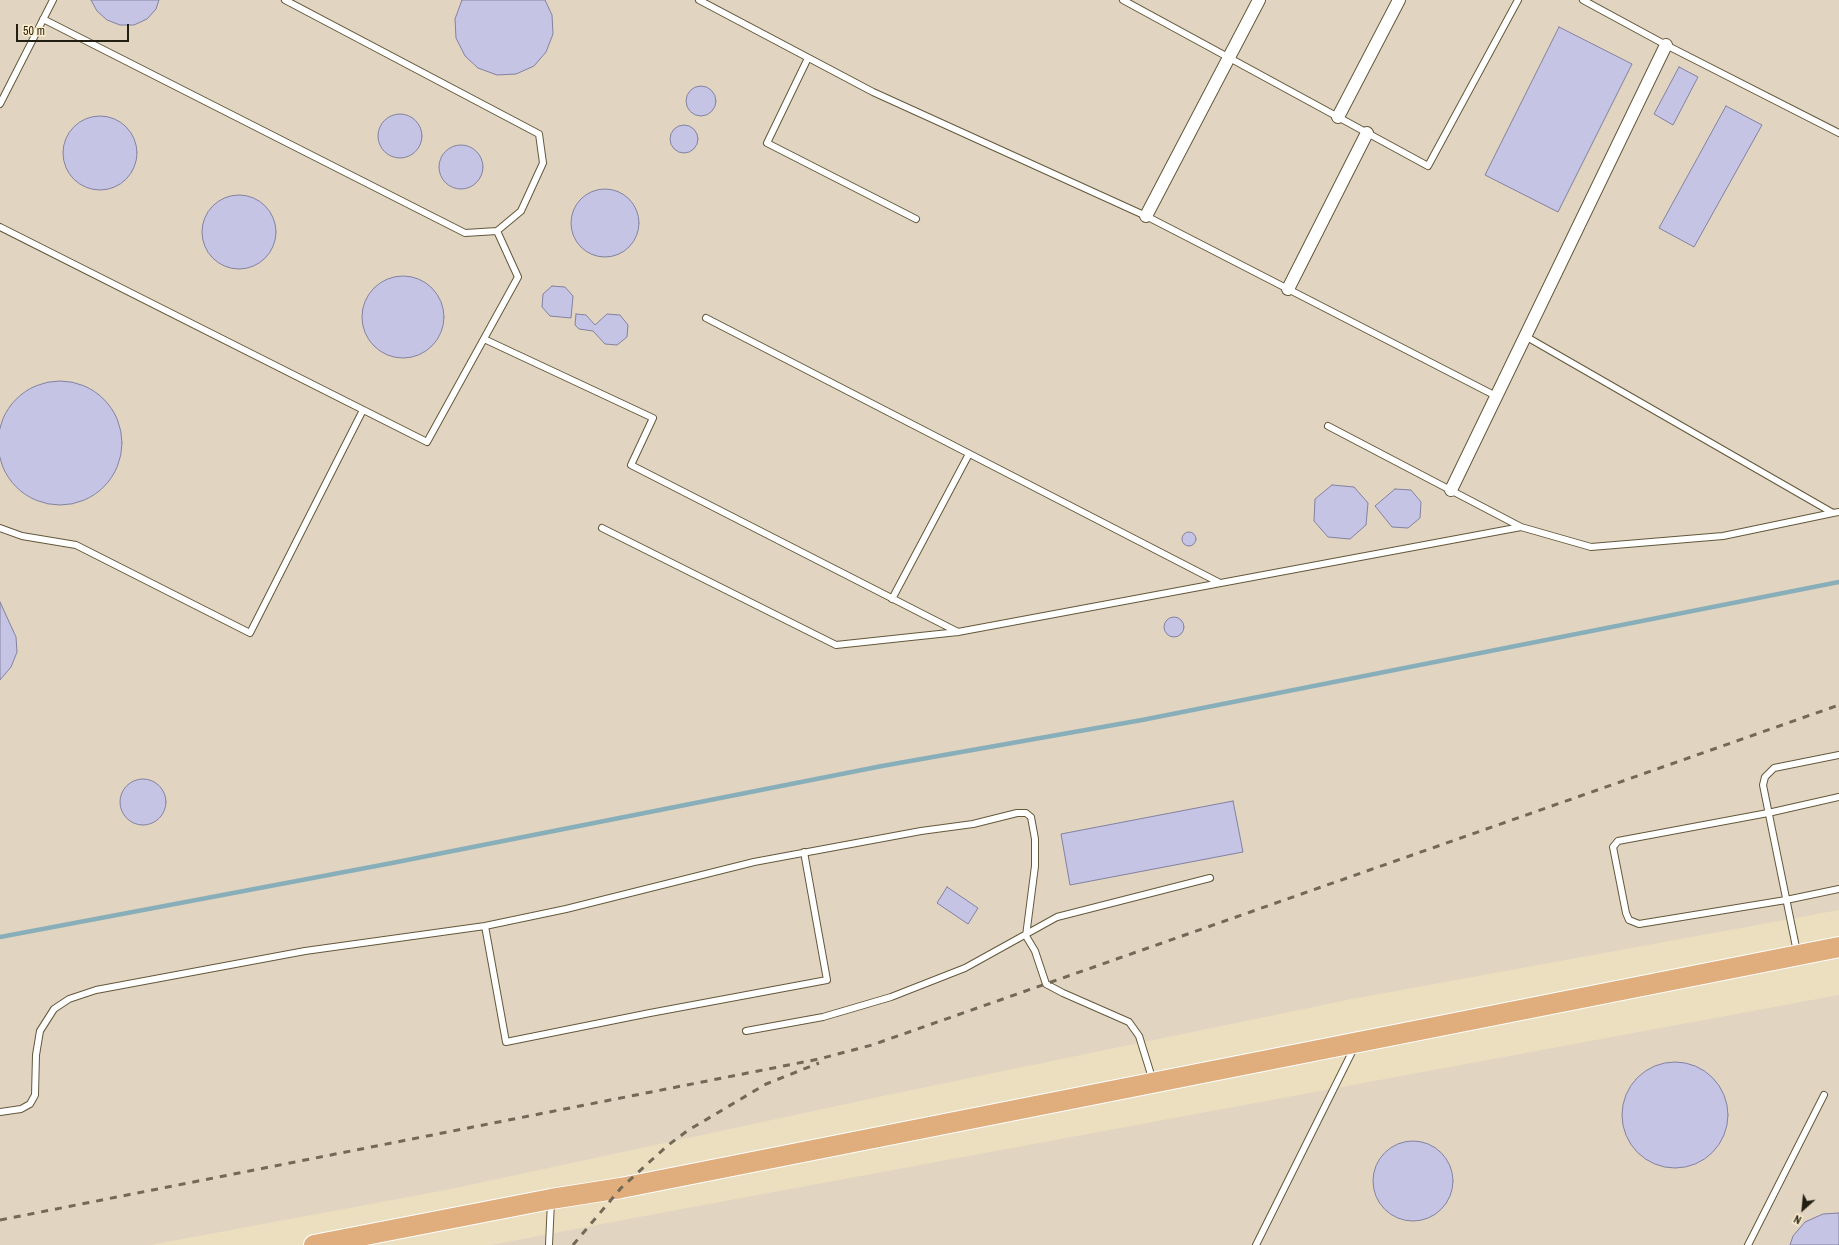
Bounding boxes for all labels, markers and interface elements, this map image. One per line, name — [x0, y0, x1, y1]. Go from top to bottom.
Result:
scale bar — [18, 16, 131, 42]
text: 50 m — [23, 23, 45, 39]
north arrow — [1783, 1189, 1823, 1229]
text: N — [1791, 1212, 1804, 1227]

